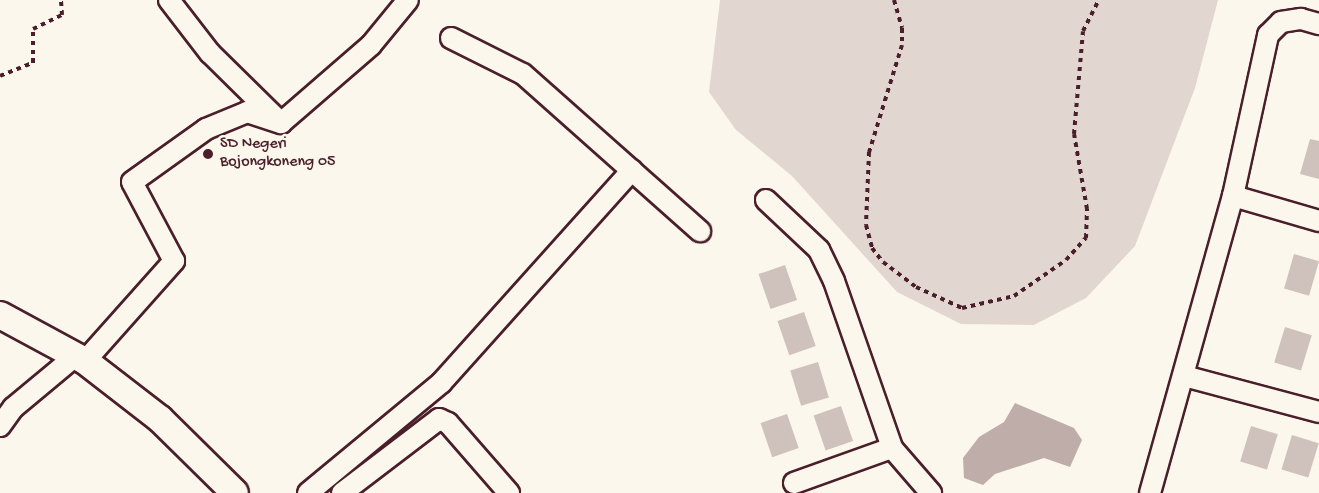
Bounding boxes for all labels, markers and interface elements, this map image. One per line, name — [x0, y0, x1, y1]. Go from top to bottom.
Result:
place label: SD Negeri Bojongkoneng 05 — [220, 135, 335, 173]
marker: SD Negeri Bojongkoneng 05 — [201, 147, 215, 161]

